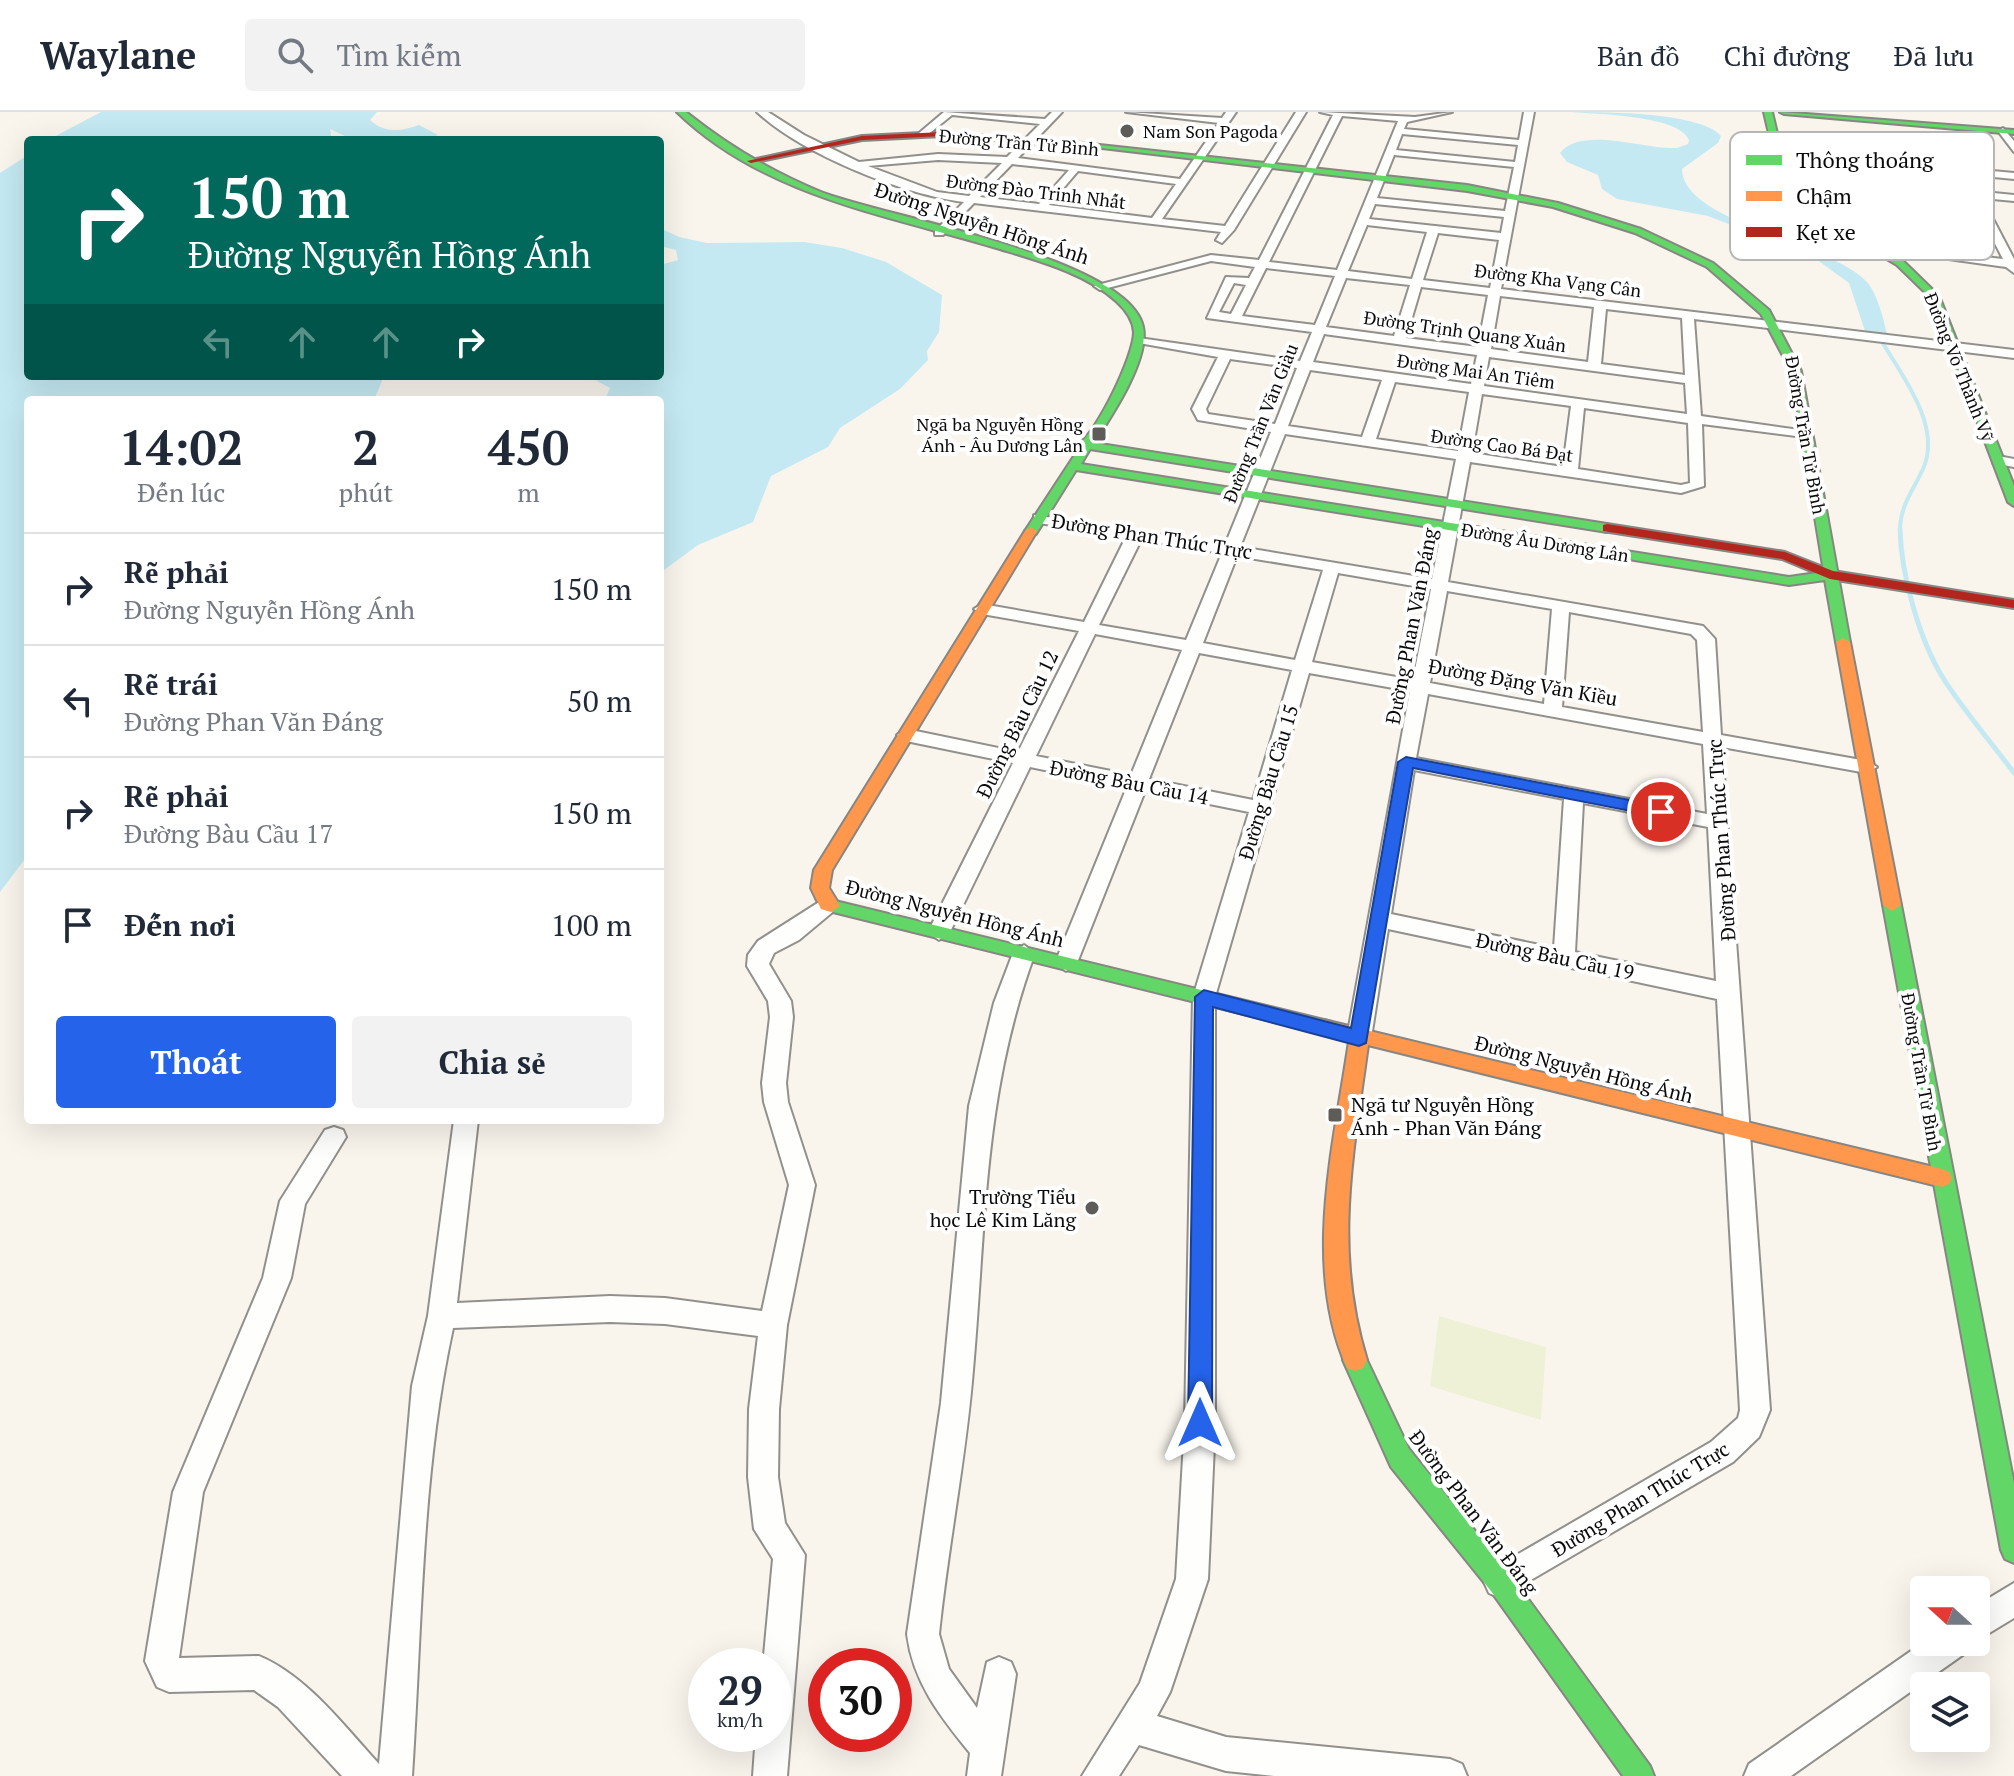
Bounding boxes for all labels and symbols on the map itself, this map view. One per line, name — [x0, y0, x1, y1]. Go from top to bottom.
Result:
place label: Nam Son Pagoda — [1143, 119, 1278, 143]
marker: Nam Son Pagoda — [1118, 122, 1136, 140]
street label: Đường Trần Tử Bình — [938, 123, 1100, 161]
legend — [1730, 132, 1994, 260]
text: Thông thoáng — [1796, 145, 1934, 174]
street label: Đường Đào Trinh Nhất — [945, 168, 1128, 214]
street label: Đường Nguyễn Hồng Ánh — [871, 176, 1093, 271]
text: Chậm — [1796, 181, 1852, 210]
text: Kẹt xe — [1796, 217, 1856, 246]
street label: Đường Kha Vạng Cân — [1473, 258, 1643, 302]
street label: Đường Võ Thành Vỹ — [1919, 289, 2001, 445]
street label: Đường Trịnh Quang Xuân — [1362, 305, 1568, 357]
street label: Đường Trần Văn Giàu — [1217, 340, 1303, 506]
street label: Đường Mai An Tiêm — [1395, 348, 1557, 394]
street label: Đường Trần Tử Bình — [1780, 354, 1832, 516]
place label: Ngã ba Nguyễn Hồng Ánh - Âu Dương Lân — [916, 412, 1084, 457]
street label: Đường Cao Bá Đạt — [1429, 423, 1575, 467]
marker: Ngã ba Nguyễn Hồng Ánh - Âu Dương Lân — [1090, 425, 1108, 443]
street label: Đường Phan Thúc Trực — [1050, 507, 1254, 565]
street label: Đường Âu Dương Lân — [1459, 517, 1631, 567]
street label: Đường Phan Văn Đáng — [1379, 525, 1443, 726]
street label: Đường Bàu Cầu 12 — [970, 646, 1064, 802]
street label: Đường Đặng Văn Kiều — [1426, 652, 1620, 712]
street label: Đường Bàu Cầu 15 — [1232, 701, 1304, 863]
street label: Đường Phan Thúc Trực — [1700, 738, 1742, 942]
street label: Đường Bàu Cầu 14 — [1047, 753, 1211, 811]
pin — [1627, 778, 1695, 846]
street label: Đường Nguyễn Hồng Ánh — [843, 873, 1067, 953]
street label: Đường Bàu Cầu 19 — [1473, 926, 1637, 986]
street label: Đường Trần Tử Bình — [1896, 991, 1948, 1153]
street label: Đường Nguyễn Hồng Ánh — [1472, 1029, 1696, 1109]
place label: Ngã tư Nguyễn Hồng Ánh - Phan Văn Đáng — [1351, 1091, 1542, 1141]
marker: Ngã tư Nguyễn Hồng Ánh - Phan Văn Đáng — [1326, 1106, 1344, 1124]
place label: Trường Tiểu học Lê Kim Lăng — [930, 1183, 1076, 1233]
marker: Trường Tiểu học Lê Kim Lăng — [1083, 1199, 1101, 1217]
position arrow — [1158, 1381, 1242, 1465]
street label: Đường Phan Văn Đáng — [1403, 1424, 1545, 1600]
street label: Đường Phan Thúc Trực — [1546, 1435, 1734, 1563]
north arrow — [1910, 1576, 1990, 1656]
speed limit sign: 30 — [808, 1648, 912, 1752]

